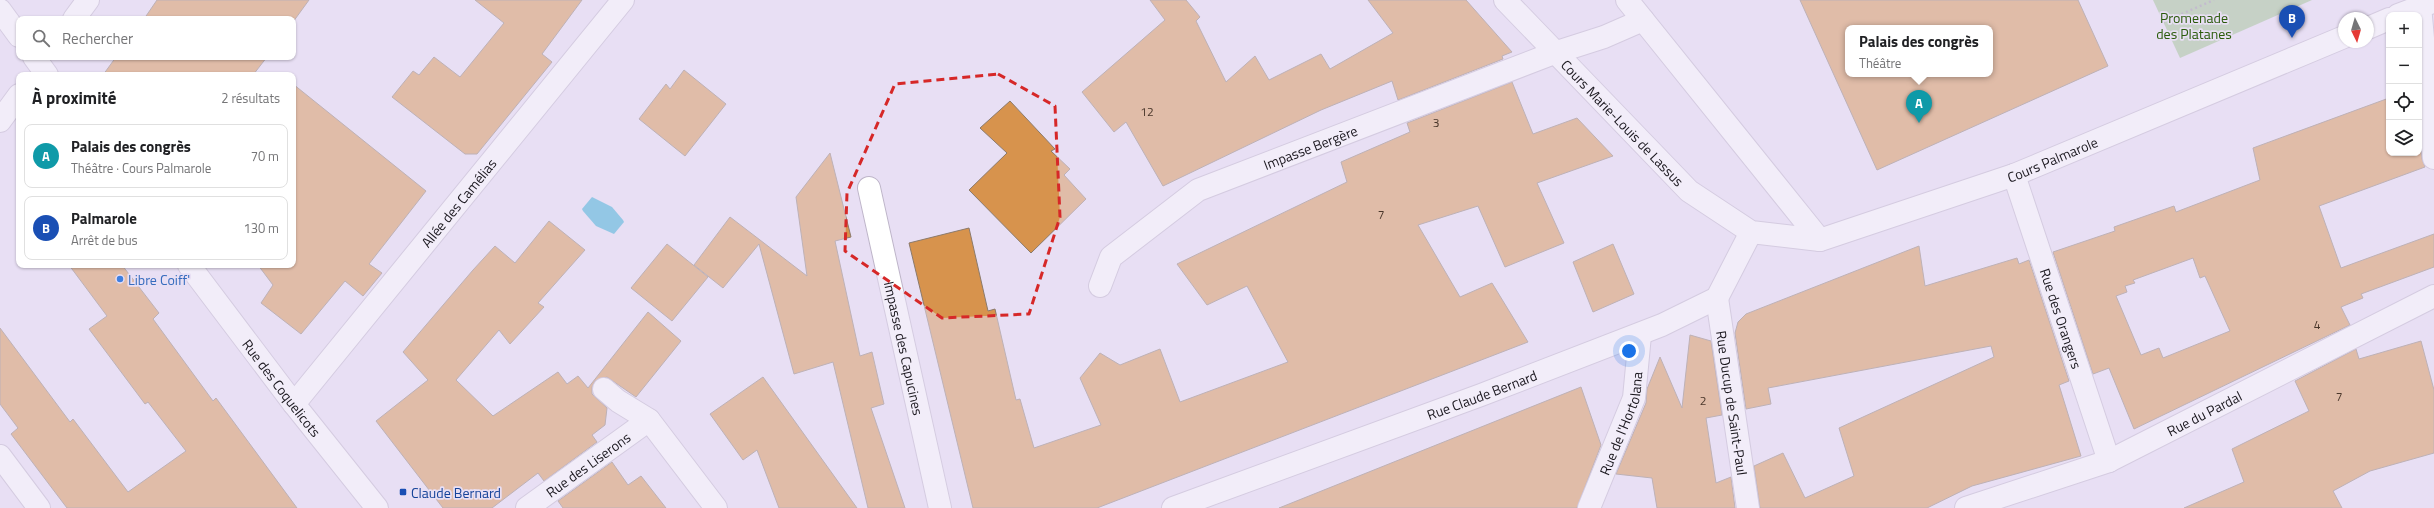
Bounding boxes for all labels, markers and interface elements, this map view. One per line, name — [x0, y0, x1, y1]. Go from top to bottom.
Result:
pin: B — [2279, 5, 2305, 38]
park label: Promenade des Platanes — [2156, 7, 2232, 44]
north arrow — [2338, 12, 2374, 48]
map controls — [2386, 12, 2422, 156]
button: + — [2386, 12, 2422, 48]
search box — [16, 16, 296, 60]
popup — [1845, 25, 1993, 77]
icon: search — [30, 27, 52, 49]
text: Rechercher — [62, 27, 133, 50]
text: Palais des congrès — [1859, 30, 1979, 53]
button: − — [2386, 48, 2422, 84]
text: Théâtre — [1859, 53, 1901, 73]
street label: Cours Marie-Louis de Lassus — [1557, 54, 1689, 191]
button: locate — [2386, 84, 2422, 120]
text: À proximité — [32, 85, 116, 111]
text: 2 résultats — [221, 88, 280, 108]
pin: A — [1906, 90, 1932, 123]
house number: 12 — [1140, 102, 1154, 121]
house number: 3 — [1433, 113, 1439, 132]
street label: Impasse Bergère — [1260, 119, 1360, 174]
button: layers — [2386, 120, 2422, 156]
street label: Cours Palmarole — [2004, 131, 2101, 187]
text: Palais des congrès — [71, 135, 191, 158]
text: A — [42, 146, 50, 166]
text: 70 m — [251, 146, 279, 166]
street label: Allée des Camélias — [415, 153, 501, 251]
text: Théâtre · Cours Palmarole — [71, 158, 211, 178]
house number: 7 — [1378, 205, 1384, 224]
text: Palmarole — [71, 207, 137, 230]
text: B — [42, 218, 50, 238]
text: 130 m — [243, 218, 279, 238]
text: Arrêt de bus — [71, 230, 138, 250]
street label: Rue des Orangers — [2035, 265, 2088, 371]
place label: Libre Coiff' — [128, 269, 190, 290]
marker: Libre Coiff' — [115, 274, 125, 284]
street label: Impasse des Capucines — [879, 279, 930, 417]
house number: 4 — [2314, 315, 2321, 334]
street label: Rue Ducup de Saint-Paul — [1711, 329, 1754, 477]
street label: Rue des Coquelicots — [238, 334, 326, 441]
your location — [1619, 341, 1639, 361]
street label: Rue Claude Bernard — [1424, 364, 1540, 425]
street label: Rue de l'Hortolana — [1593, 371, 1647, 478]
street label: Rue du Pardal — [2163, 385, 2245, 441]
house number: 7 — [2336, 387, 2342, 406]
house number: 2 — [1700, 391, 1706, 410]
street label: Rue des Liserons — [541, 426, 634, 502]
place label: Claude Bernard — [411, 482, 501, 503]
marker: Claude Bernard — [398, 487, 408, 497]

